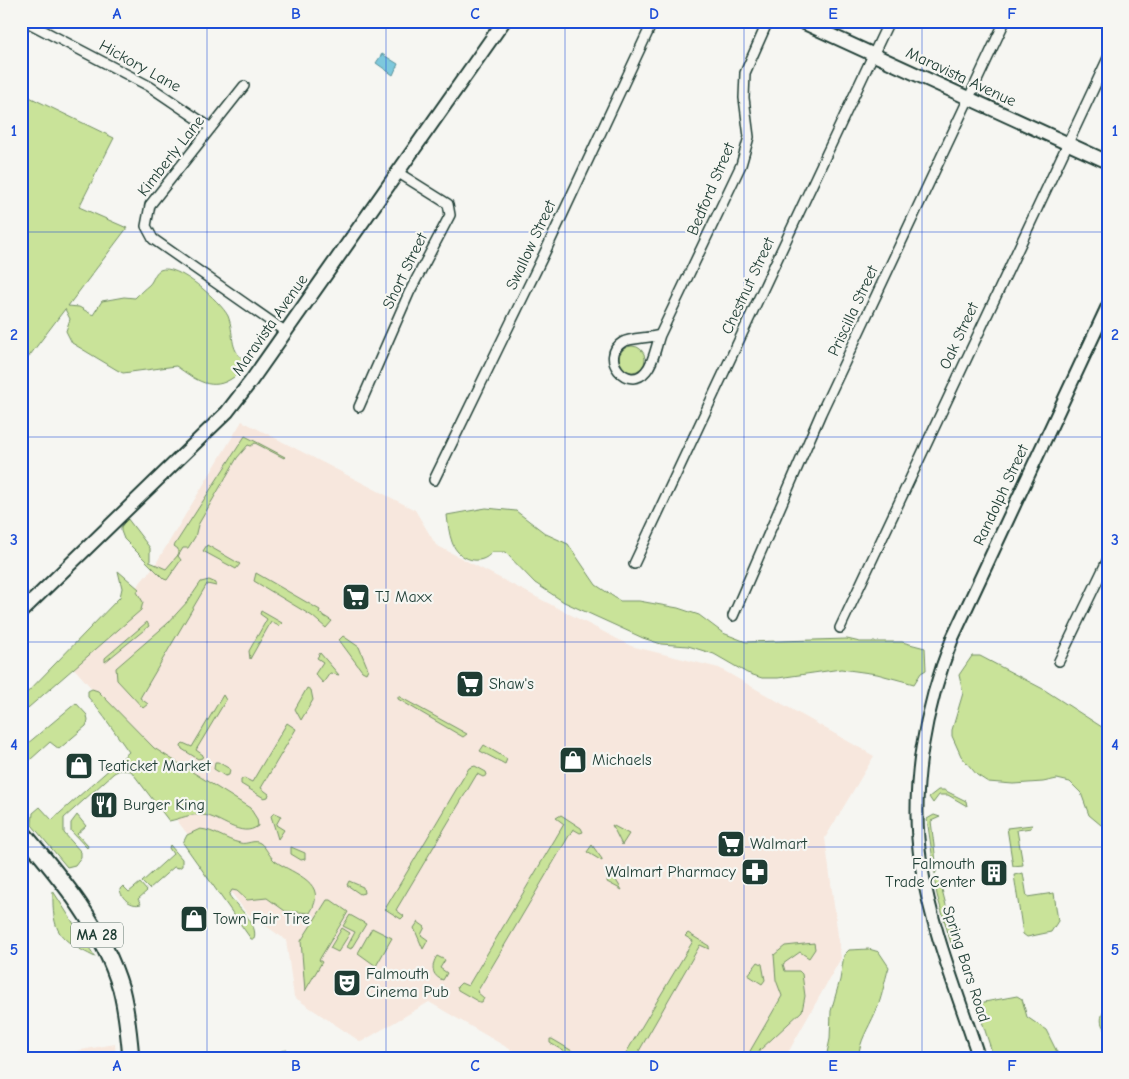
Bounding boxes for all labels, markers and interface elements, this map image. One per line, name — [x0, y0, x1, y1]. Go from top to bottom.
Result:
text: A — [113, 5, 122, 23]
text: B — [291, 5, 301, 23]
text: C — [470, 5, 480, 23]
text: D — [649, 5, 659, 23]
text: E — [828, 5, 838, 23]
text: F — [1007, 5, 1017, 23]
street label: Hickory Lane — [96, 36, 184, 96]
street label: Maravista Avenue — [903, 44, 1019, 110]
street label: Kimberly Lane — [134, 112, 208, 200]
text: 1 — [11, 122, 17, 140]
text: 1 — [1112, 122, 1118, 140]
street label: Bedford Street — [683, 140, 739, 238]
street label: Swallow Street — [502, 197, 560, 293]
street label: Short Street — [379, 230, 431, 312]
street label: Chestnut Street — [718, 234, 778, 337]
street label: Priscilla Street — [824, 263, 882, 359]
street label: Maravista Avenue — [228, 271, 312, 379]
street label: Oak Street — [936, 299, 982, 372]
text: 2 — [10, 326, 18, 344]
text: 2 — [1111, 326, 1119, 344]
street label: Randolph Street — [970, 441, 1032, 548]
text: 3 — [10, 531, 18, 549]
text: 3 — [1111, 531, 1119, 549]
supermarket icon: TJ Maxx — [341, 582, 371, 612]
place label: TJ Maxx — [375, 588, 432, 606]
supermarket icon: Shaw's — [455, 669, 485, 699]
place label: Shaw's — [489, 675, 534, 693]
text: 4 — [10, 736, 18, 754]
text: 4 — [1111, 736, 1119, 754]
shop icon: Michaels — [558, 745, 588, 775]
shop icon: Teaticket Market — [64, 751, 94, 781]
place label: Michaels — [592, 751, 652, 769]
place label: Teaticket Market — [98, 757, 211, 775]
restaurant icon: Burger King — [89, 790, 119, 820]
place label: Burger King — [123, 796, 205, 814]
supermarket icon: Walmart — [716, 829, 746, 859]
place label: Walmart — [750, 835, 807, 853]
place label: Falmouth Trade Center — [885, 855, 976, 891]
pharmacy icon: Walmart Pharmacy — [740, 857, 770, 887]
building icon: Falmouth Trade Center — [979, 858, 1009, 888]
place label: Walmart Pharmacy — [605, 863, 737, 881]
shop icon: Town Fair Tire — [179, 904, 209, 934]
street label: Spring Bars Road — [939, 904, 993, 1024]
place label: Town Fair Tire — [213, 910, 310, 928]
road number: MA 28 — [71, 922, 123, 948]
text: 5 — [10, 941, 18, 959]
text: 5 — [1111, 941, 1119, 959]
place label: Falmouth Cinema Pub — [366, 965, 449, 1001]
theatre icon: Falmouth Cinema Pub — [332, 968, 362, 998]
text: A — [113, 1057, 122, 1075]
text: B — [291, 1057, 301, 1075]
text: C — [470, 1057, 480, 1075]
text: D — [649, 1057, 659, 1075]
text: E — [828, 1057, 838, 1075]
text: F — [1007, 1057, 1017, 1075]

